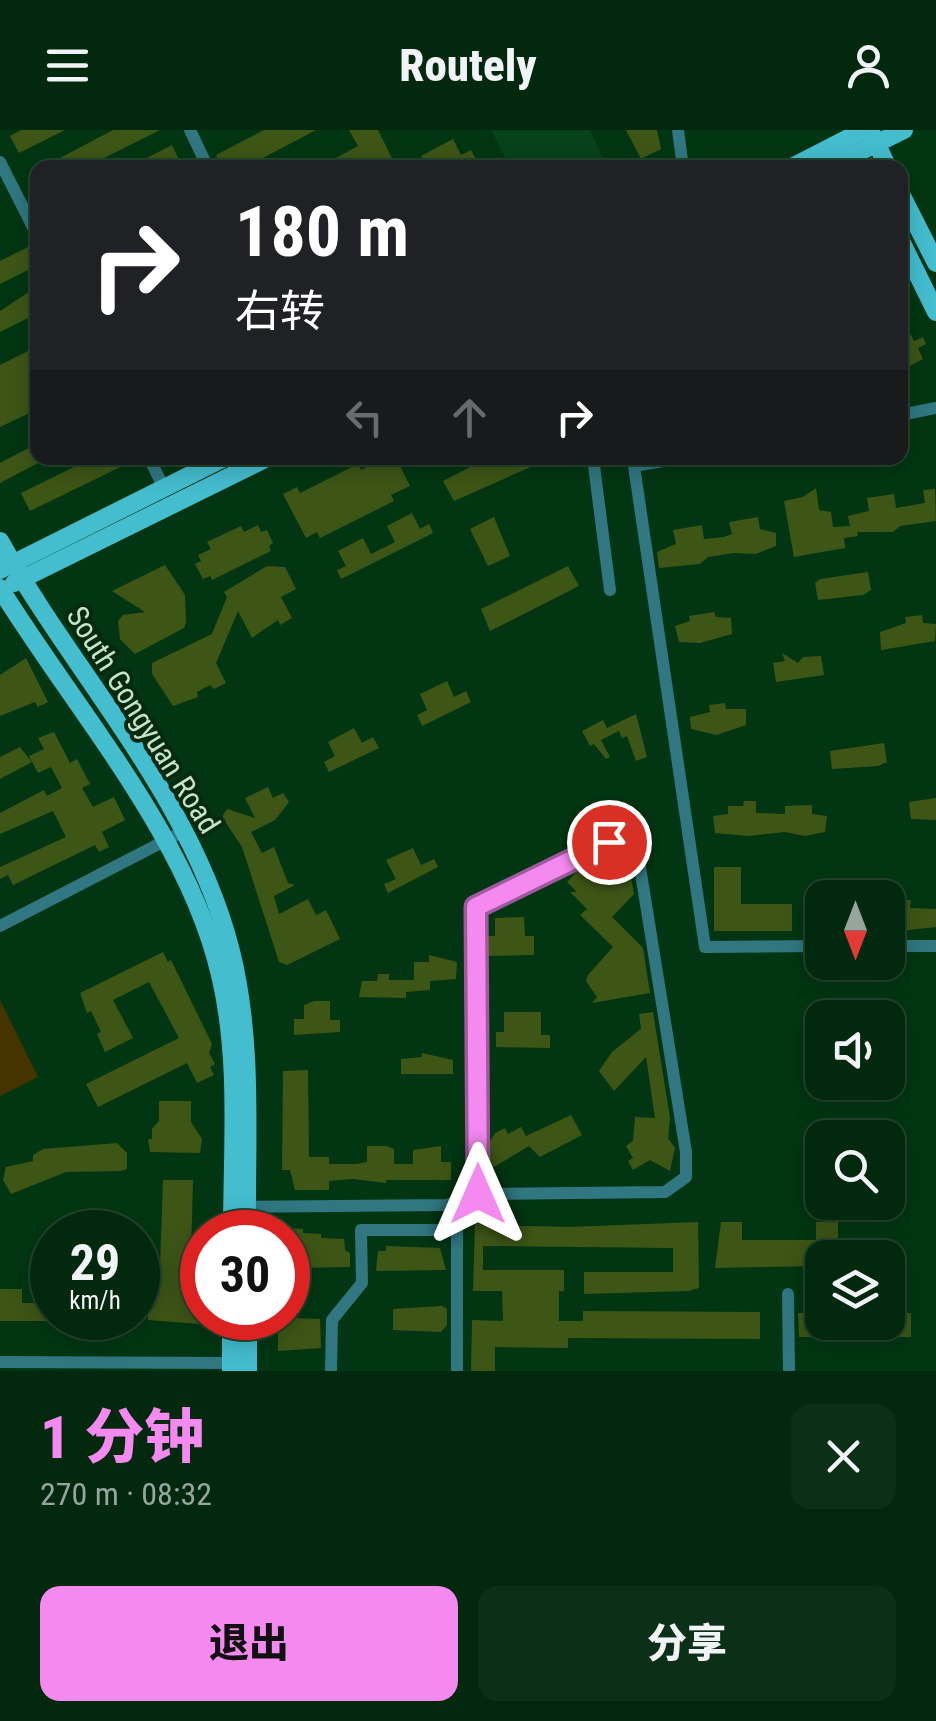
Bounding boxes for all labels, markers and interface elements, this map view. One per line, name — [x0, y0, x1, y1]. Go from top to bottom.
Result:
icon: menu — [40, 38, 95, 93]
icon: person — [841, 38, 896, 93]
text: Routely — [399, 39, 537, 92]
text: 180 m — [235, 191, 409, 273]
icon: right — [70, 200, 200, 330]
text: 右转 — [235, 285, 325, 338]
icon: left — [337, 390, 392, 445]
icon: ahead — [442, 390, 497, 445]
icon: right — [547, 390, 602, 445]
street label: South Gongyuan Road — [60, 600, 227, 839]
pin — [567, 800, 652, 885]
icon: arrive — [582, 815, 637, 870]
north arrow — [805, 880, 905, 980]
map controls — [805, 880, 905, 1340]
button: sound — [805, 1000, 905, 1100]
button: search — [805, 1120, 905, 1220]
position arrow — [426, 1142, 530, 1246]
speed limit sign: 30 — [180, 1210, 310, 1340]
text: 29 — [70, 1234, 120, 1292]
button: layers — [805, 1240, 905, 1340]
text: km/h — [69, 1286, 121, 1315]
text: 1 分钟 — [40, 1402, 204, 1473]
button: close — [791, 1404, 896, 1509]
text: 270 m · 08:32 — [40, 1475, 212, 1513]
button: 退出 — [40, 1586, 458, 1701]
button: 分享 — [478, 1586, 896, 1701]

